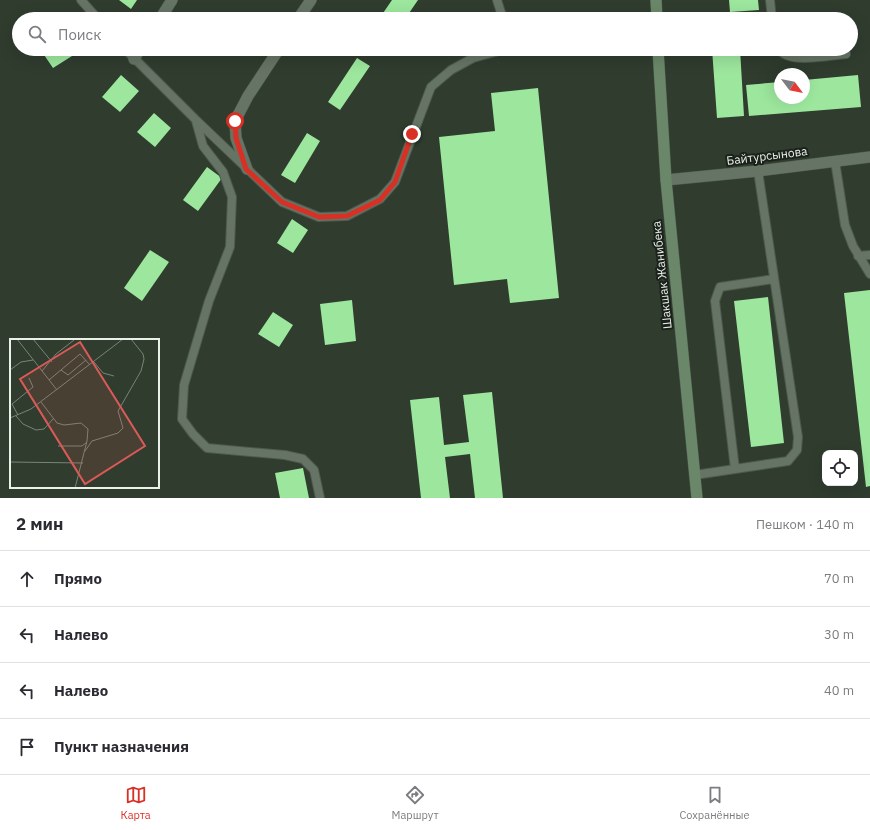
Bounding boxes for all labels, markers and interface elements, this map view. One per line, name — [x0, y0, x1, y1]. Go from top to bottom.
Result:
search box — [12, 12, 858, 56]
icon: search — [26, 23, 48, 45]
text: Поиск — [58, 25, 101, 44]
north arrow — [774, 68, 810, 104]
route start — [226, 112, 244, 130]
route end — [403, 125, 421, 143]
street label: Байтурсынова — [726, 143, 809, 168]
street label: Шакшак Жанибека — [648, 220, 675, 330]
inset map — [10, 339, 159, 488]
map controls — [822, 450, 858, 486]
button: locate — [822, 450, 858, 486]
text: 2 мин — [16, 513, 63, 535]
text: Пешком · 140 m — [756, 516, 854, 533]
icon: ahead — [16, 568, 38, 590]
text: Прямо — [54, 569, 102, 588]
text: 70 m — [824, 570, 854, 587]
icon: left — [16, 624, 38, 646]
text: Налево — [54, 625, 108, 644]
text: 30 m — [824, 626, 854, 643]
icon: left — [16, 680, 38, 702]
text: Налево — [54, 681, 108, 700]
text: 40 m — [824, 682, 854, 699]
icon: arrive — [16, 736, 38, 758]
text: Пункт назначения — [54, 737, 189, 756]
tab: Карта — [120, 784, 151, 822]
tab: Маршрут — [392, 784, 439, 822]
tab: Сохранённые — [679, 784, 750, 822]

